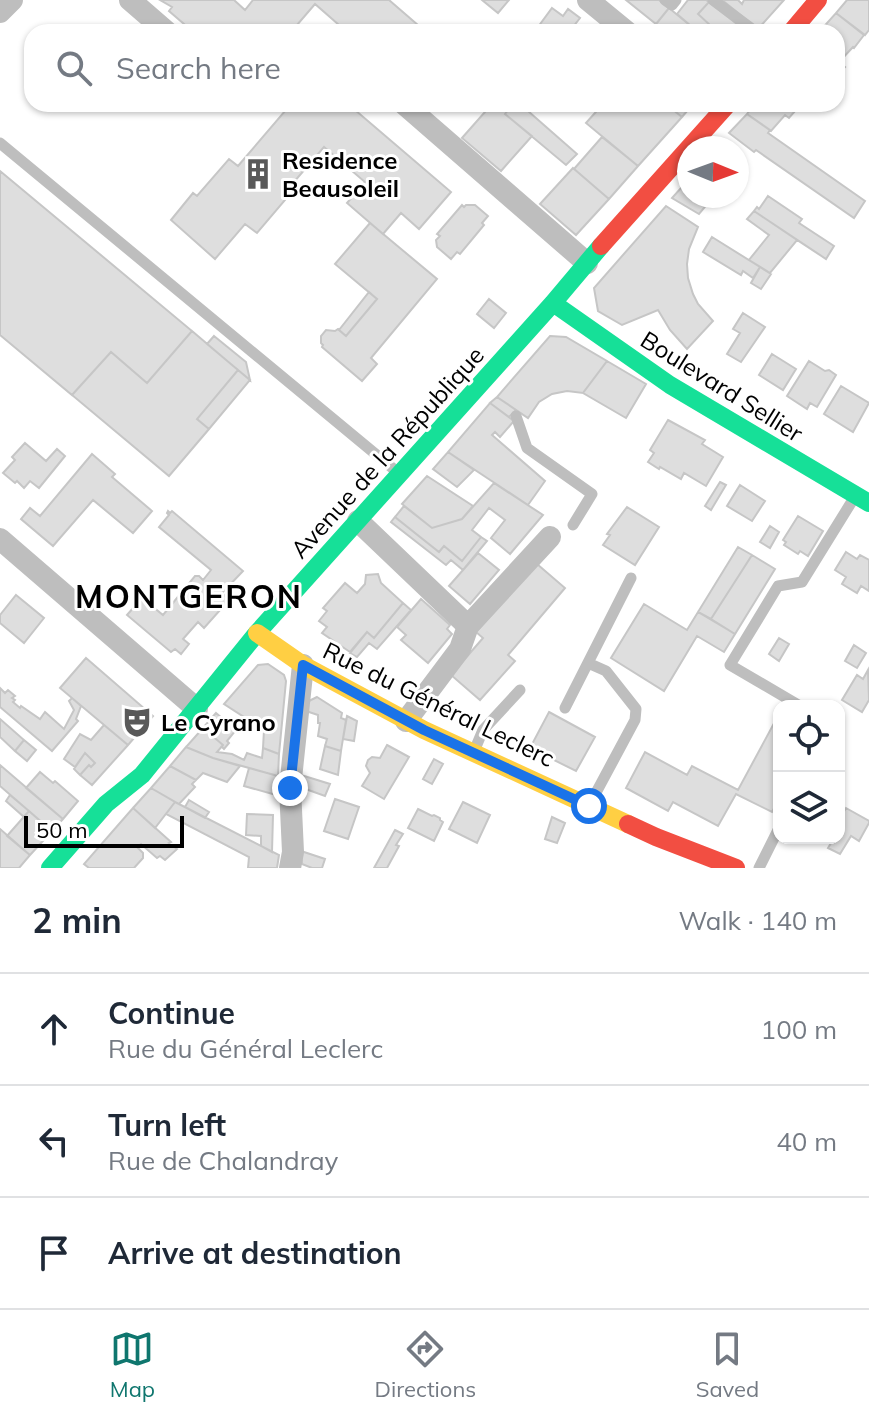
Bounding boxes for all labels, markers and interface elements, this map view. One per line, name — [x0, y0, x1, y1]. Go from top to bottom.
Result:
search box — [24, 24, 845, 112]
icon: search — [52, 46, 96, 90]
text: Search here — [116, 49, 281, 87]
north arrow — [677, 136, 749, 208]
place label: Residence Beausoleil — [282, 145, 399, 203]
building icon: Residence Beausoleil — [241, 157, 275, 191]
street label: Boulevard Sellier — [635, 324, 809, 448]
street label: Avenue de la République — [284, 340, 490, 564]
district label: MONTGERON — [75, 576, 303, 616]
street label: Rue du Général Leclerc — [318, 635, 560, 773]
map controls — [773, 700, 845, 844]
button: locate — [773, 700, 845, 772]
theatre icon: Le Cyrano — [120, 705, 154, 739]
place label: Le Cyrano — [161, 707, 276, 737]
route end — [272, 770, 308, 806]
button: layers — [773, 772, 845, 844]
route start — [571, 788, 607, 824]
scale bar — [24, 812, 184, 848]
text: 50 m — [36, 816, 87, 844]
text: 2 min — [32, 899, 122, 942]
text: Walk · 140 m — [678, 904, 837, 937]
text: Continue — [108, 994, 235, 1032]
icon: ahead — [32, 1007, 76, 1051]
text: 100 m — [761, 1013, 837, 1046]
text: Rue du Général Leclerc — [108, 1032, 383, 1065]
text: Turn left — [108, 1106, 226, 1144]
icon: left — [32, 1119, 76, 1163]
text: 40 m — [776, 1125, 837, 1158]
text: Rue de Chalandray — [108, 1144, 338, 1177]
icon: arrive — [32, 1231, 76, 1275]
text: Arrive at destination — [108, 1234, 402, 1272]
tab: Map — [110, 1327, 155, 1403]
tab: Directions — [375, 1327, 476, 1403]
tab: Saved — [696, 1327, 759, 1403]

